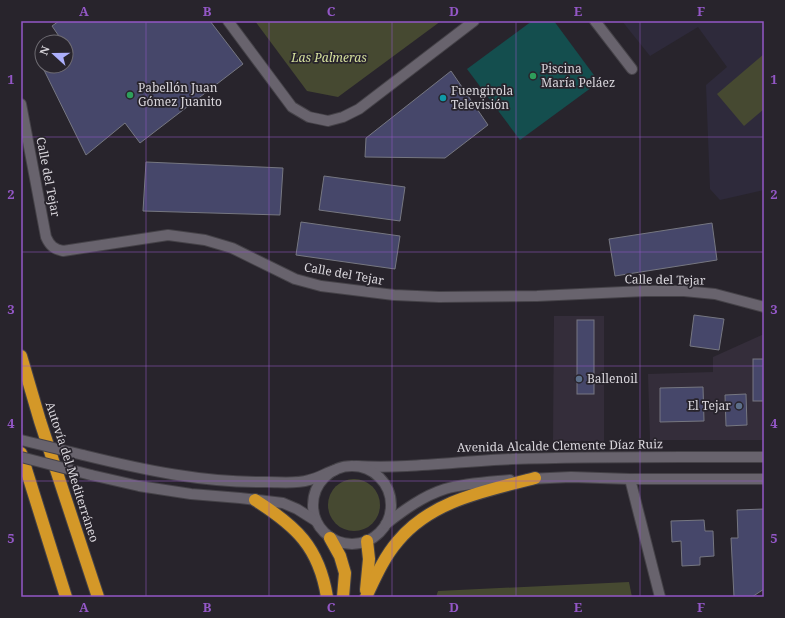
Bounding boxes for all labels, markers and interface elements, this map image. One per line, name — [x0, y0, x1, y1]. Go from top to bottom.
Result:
text: A — [79, 2, 89, 20]
text: B — [203, 2, 212, 20]
text: C — [327, 2, 336, 20]
text: D — [449, 2, 459, 20]
text: E — [574, 2, 583, 20]
text: F — [697, 2, 705, 20]
north arrow — [34, 34, 74, 74]
text: N — [36, 43, 53, 57]
park label: Las Palmeras — [290, 49, 367, 66]
place label: Piscina María Peláez — [541, 60, 615, 91]
text: 1 — [7, 70, 15, 88]
text: 1 — [770, 70, 778, 88]
marker: Piscina María Peláez — [528, 71, 538, 81]
place label: Pabellón Juan Gómez Juanito — [138, 79, 222, 110]
place label: Fuengirola Televisión — [451, 82, 513, 113]
marker: Pabellón Juan Gómez Juanito — [125, 90, 135, 100]
marker: Fuengirola Televisión — [438, 93, 448, 103]
street label: Calle del Tejar — [32, 136, 65, 219]
text: 2 — [7, 185, 15, 203]
text: 2 — [770, 185, 778, 203]
street label: Calle del Tejar — [303, 258, 386, 289]
street label: Calle del Tejar — [624, 270, 706, 289]
text: 3 — [7, 300, 15, 318]
text: 3 — [770, 300, 778, 318]
place label: Ballenoil — [587, 370, 638, 387]
marker: Ballenoil — [574, 374, 584, 384]
place label: El Tejar — [687, 397, 731, 414]
street label: Autovía del Mediterráneo — [42, 399, 103, 544]
marker: El Tejar — [734, 401, 744, 411]
text: 4 — [7, 414, 15, 432]
text: 4 — [770, 414, 778, 432]
street label: Avenida Alcalde Clemente Díaz Ruiz — [457, 435, 663, 456]
text: 5 — [7, 529, 15, 547]
text: 5 — [770, 529, 778, 547]
text: A — [79, 598, 89, 616]
text: B — [203, 598, 212, 616]
text: C — [327, 598, 336, 616]
text: D — [449, 598, 459, 616]
text: E — [574, 598, 583, 616]
text: F — [697, 598, 705, 616]

